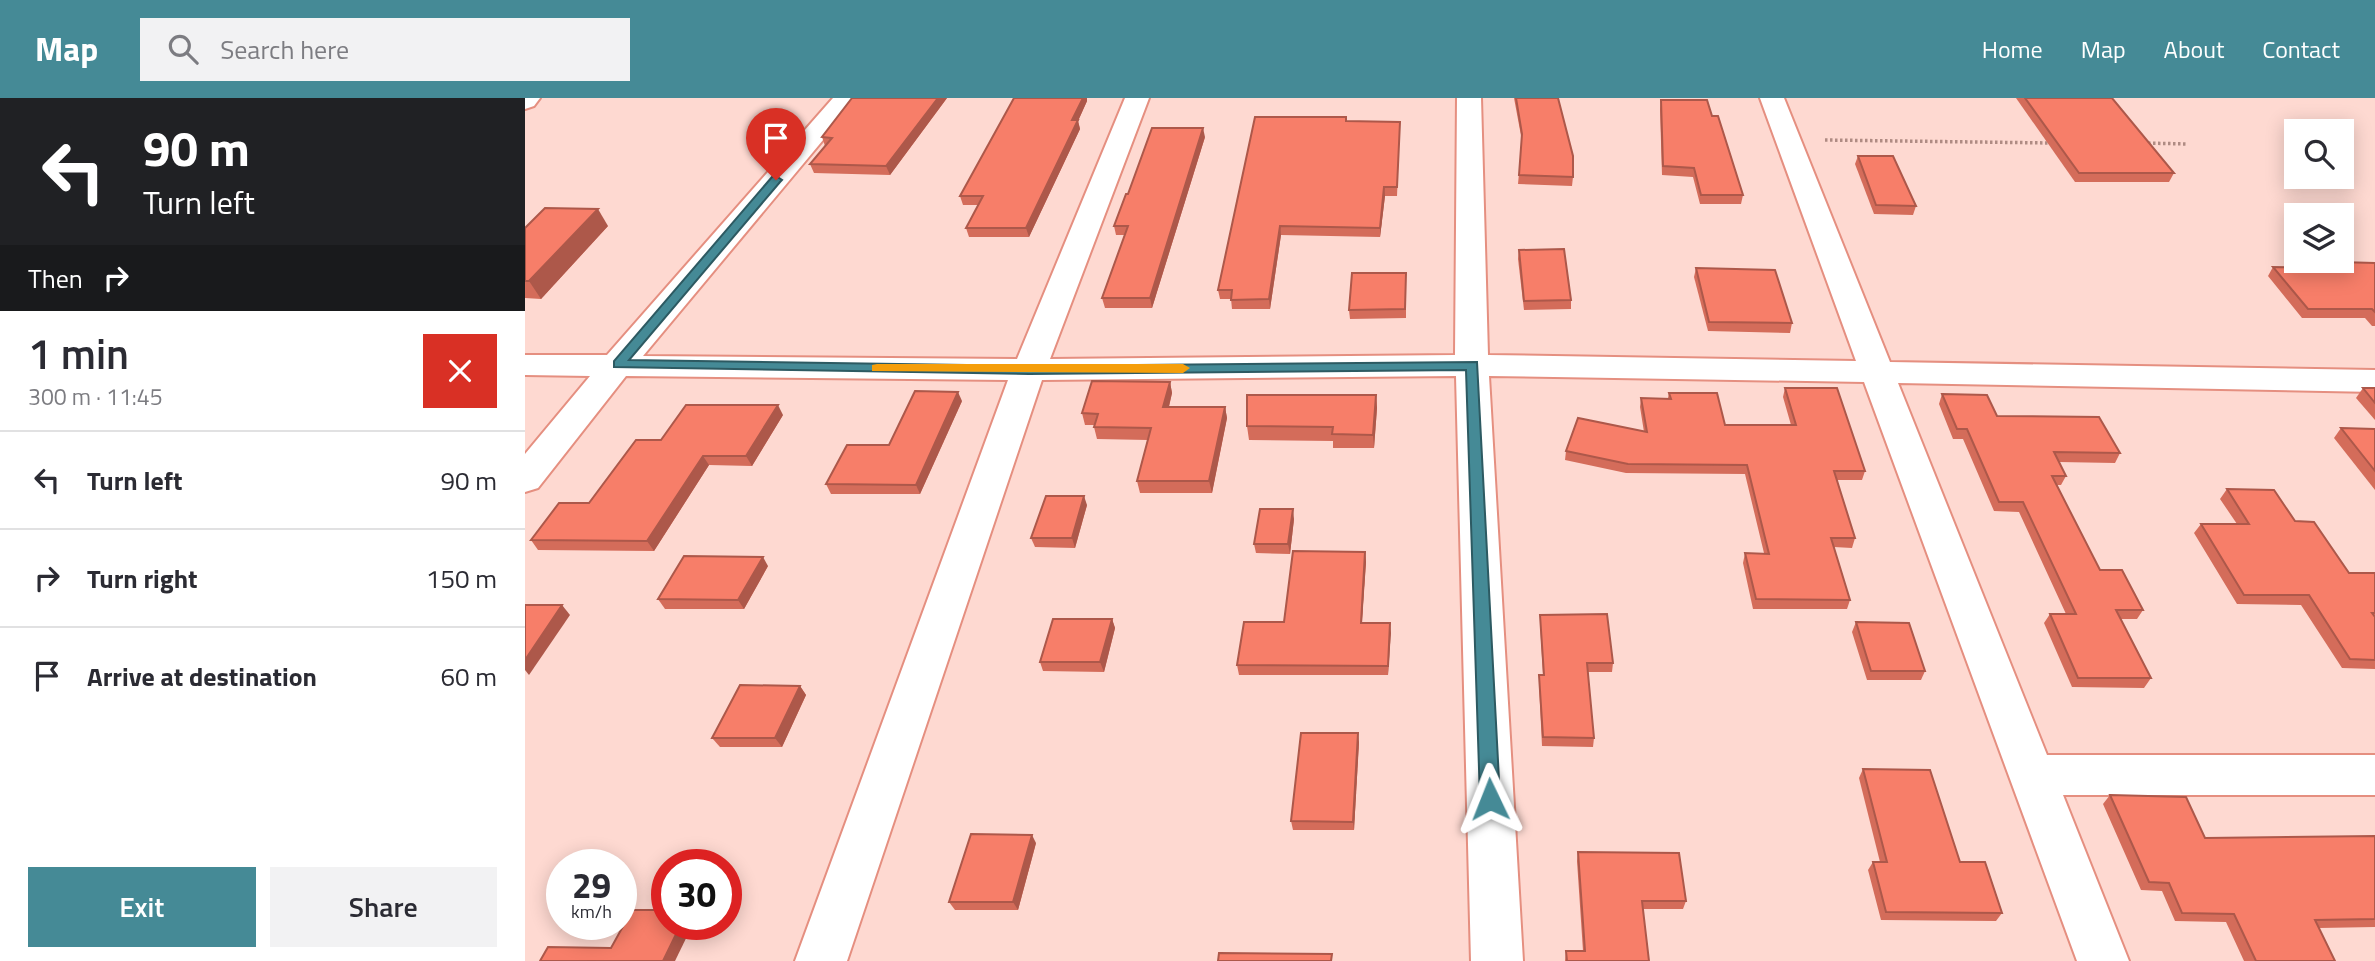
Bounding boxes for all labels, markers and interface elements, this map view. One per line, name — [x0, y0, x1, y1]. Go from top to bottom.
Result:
search box — [140, 18, 630, 81]
text: Map — [35, 24, 98, 74]
icon: search — [164, 30, 202, 68]
text: Search here — [220, 30, 349, 69]
text: Home — [1982, 31, 2043, 67]
text: Map — [2081, 31, 2126, 67]
text: About — [2164, 31, 2224, 67]
text: Contact — [2262, 31, 2340, 67]
pin — [746, 108, 806, 180]
text: 90 m — [143, 110, 250, 185]
icon: arrive — [757, 119, 795, 157]
map controls — [2284, 119, 2354, 273]
button: search — [2284, 119, 2354, 189]
icon: left — [28, 126, 119, 217]
text: Turn left — [143, 178, 255, 226]
button: layers — [2284, 203, 2354, 273]
text: Then — [28, 259, 83, 298]
icon: right — [97, 259, 135, 297]
text: 1 min — [28, 321, 129, 385]
button: close — [423, 334, 497, 408]
text: 300 m · 11:45 — [28, 379, 163, 414]
icon: left — [28, 461, 66, 499]
text: Turn left — [87, 461, 182, 500]
text: 90 m — [440, 461, 497, 500]
icon: right — [28, 559, 66, 597]
text: Turn right — [87, 559, 198, 598]
text: 150 m — [426, 559, 497, 598]
icon: arrive — [28, 657, 66, 695]
text: Arrive at destination — [87, 657, 317, 696]
text: 60 m — [440, 657, 497, 696]
position arrow — [1453, 762, 1527, 836]
speed limit sign: 30 — [651, 849, 742, 940]
text: 29 — [572, 858, 611, 912]
button: Exit — [28, 867, 256, 947]
button: Share — [270, 867, 497, 947]
text: km/h — [571, 898, 612, 925]

